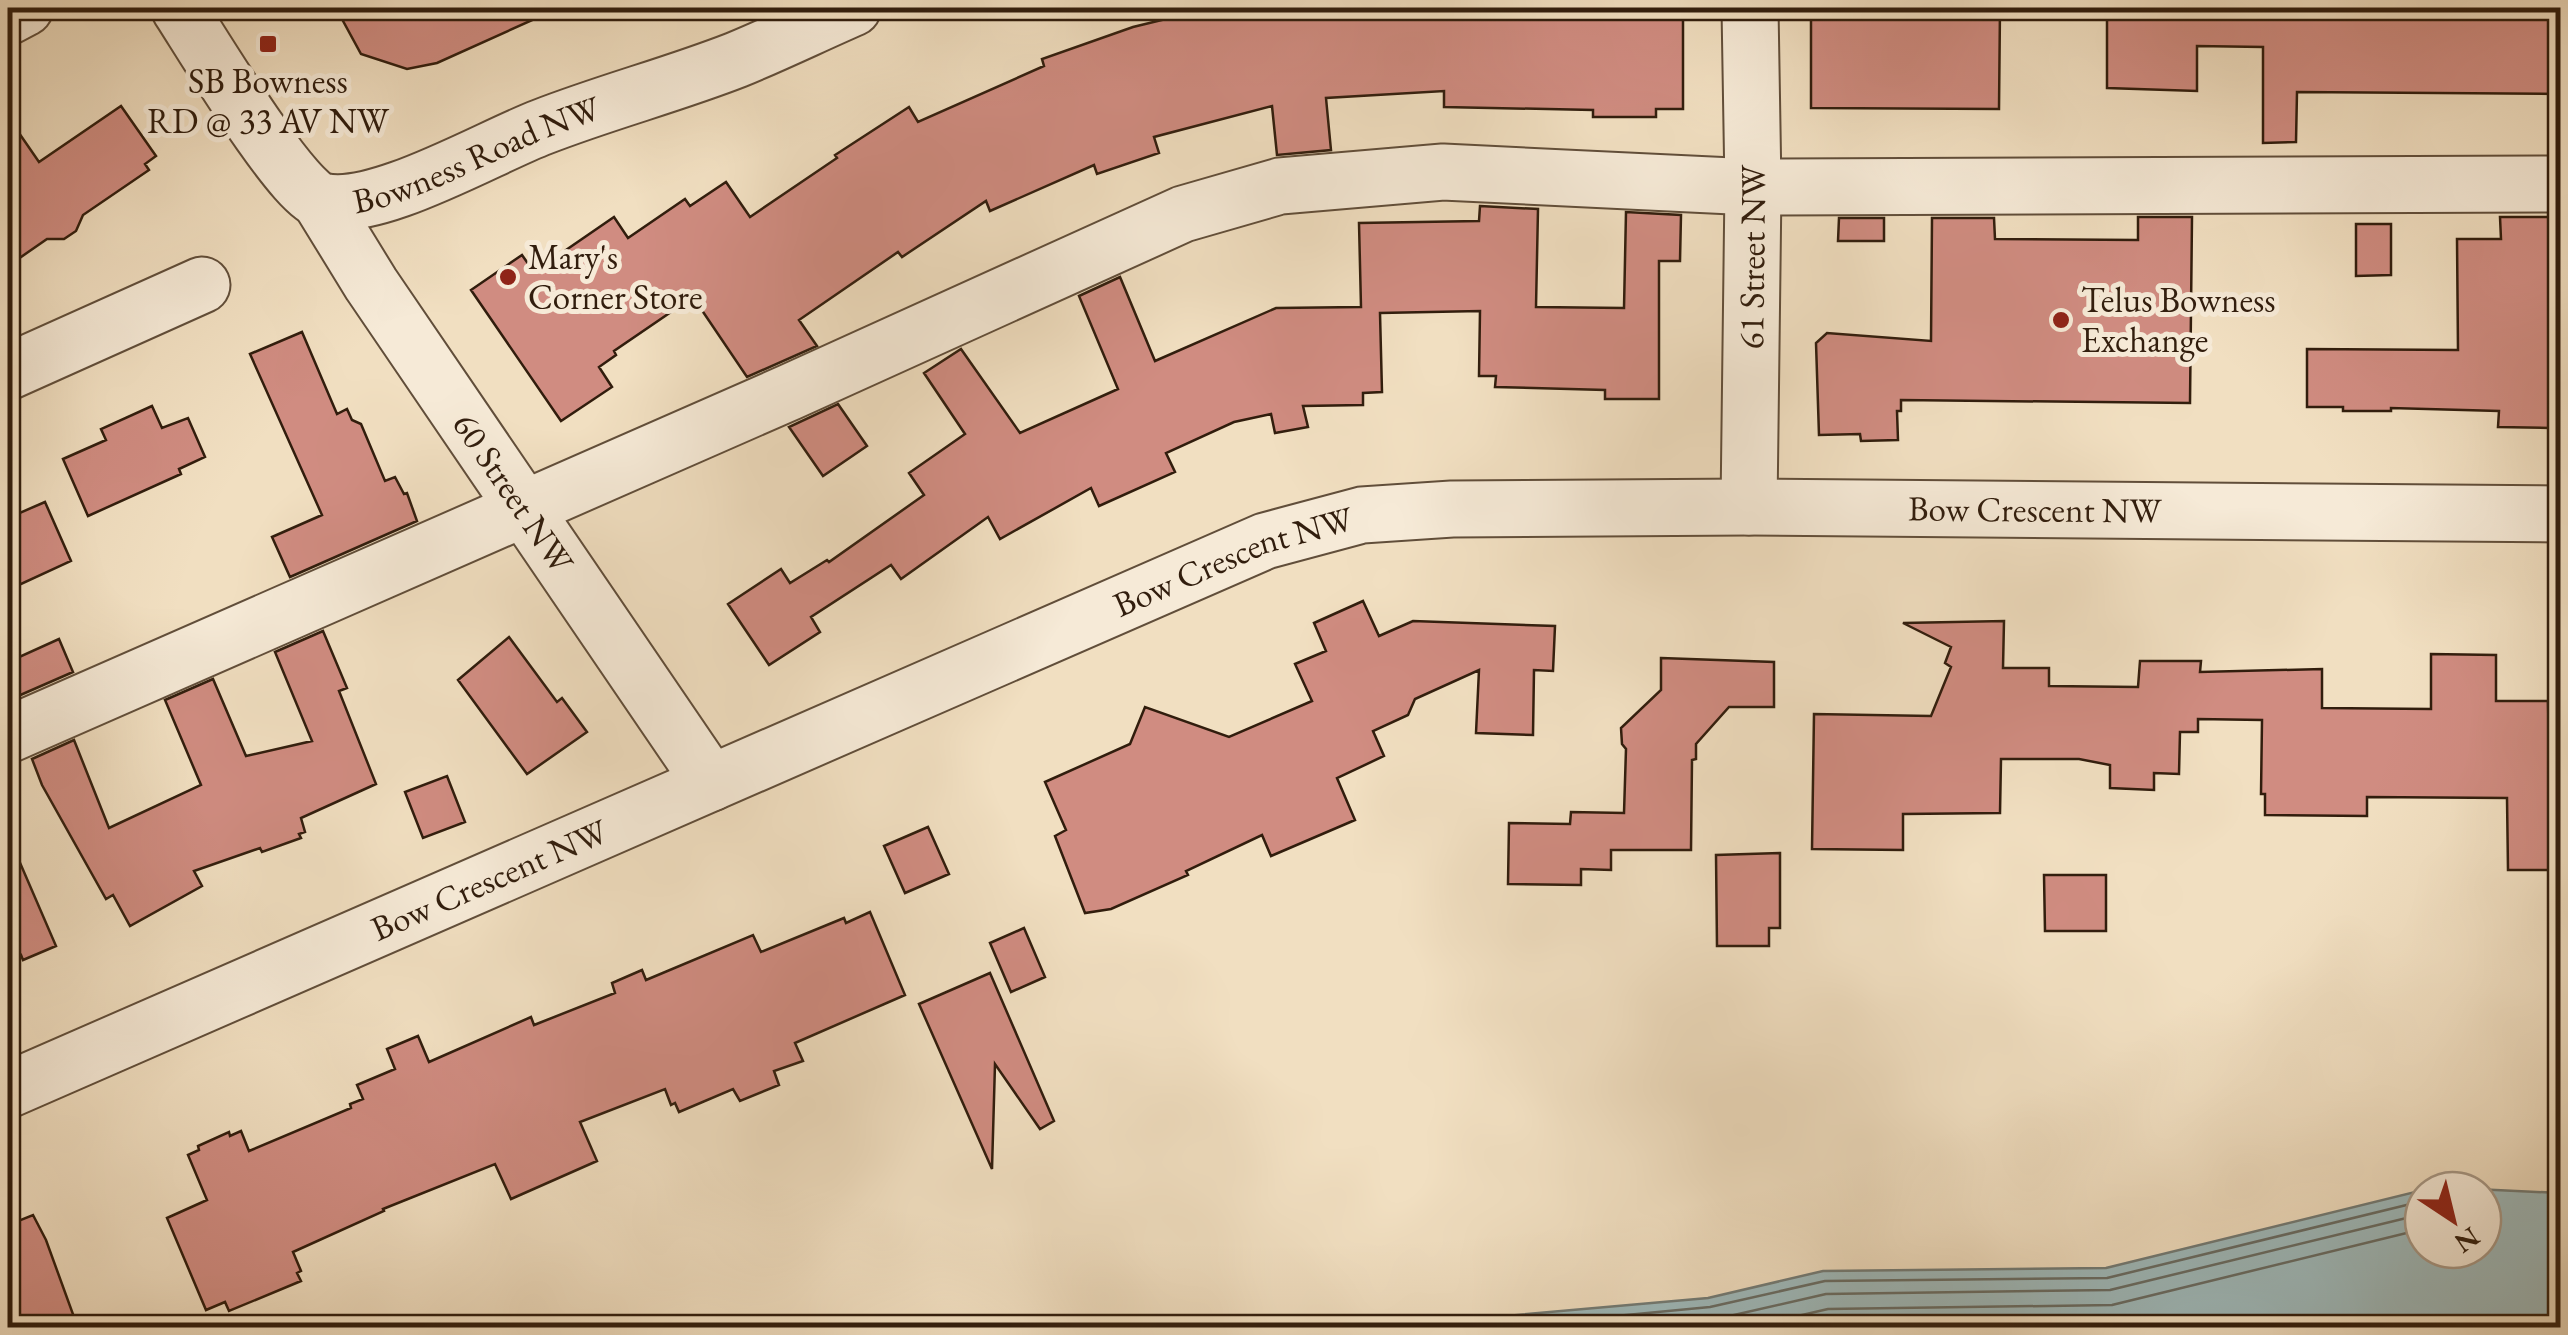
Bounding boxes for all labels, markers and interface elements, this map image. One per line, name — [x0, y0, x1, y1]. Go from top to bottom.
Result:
marker: SB Bowness RD @ 33 AV NW — [257, 33, 279, 55]
place label: SB Bowness RD @ 33 AV NW — [147, 58, 390, 143]
street label: Bowness Road NW — [349, 85, 606, 223]
street label: 61 Street NW — [1728, 164, 1775, 349]
place label: Mary's Corner Store — [528, 234, 703, 319]
marker: Mary's Corner Store — [497, 266, 519, 288]
place label: Telus Bowness Exchange — [2081, 277, 2276, 362]
marker: Telus Bowness Exchange — [2050, 309, 2072, 331]
street label: 60 Street NW — [443, 404, 585, 582]
street label: Bow Crescent NW — [1908, 485, 2163, 533]
street label: Bow Crescent NW — [1106, 495, 1359, 627]
street label: Bow Crescent NW — [364, 808, 615, 951]
north arrow — [2403, 1170, 2503, 1270]
text: N — [2447, 1219, 2487, 1262]

